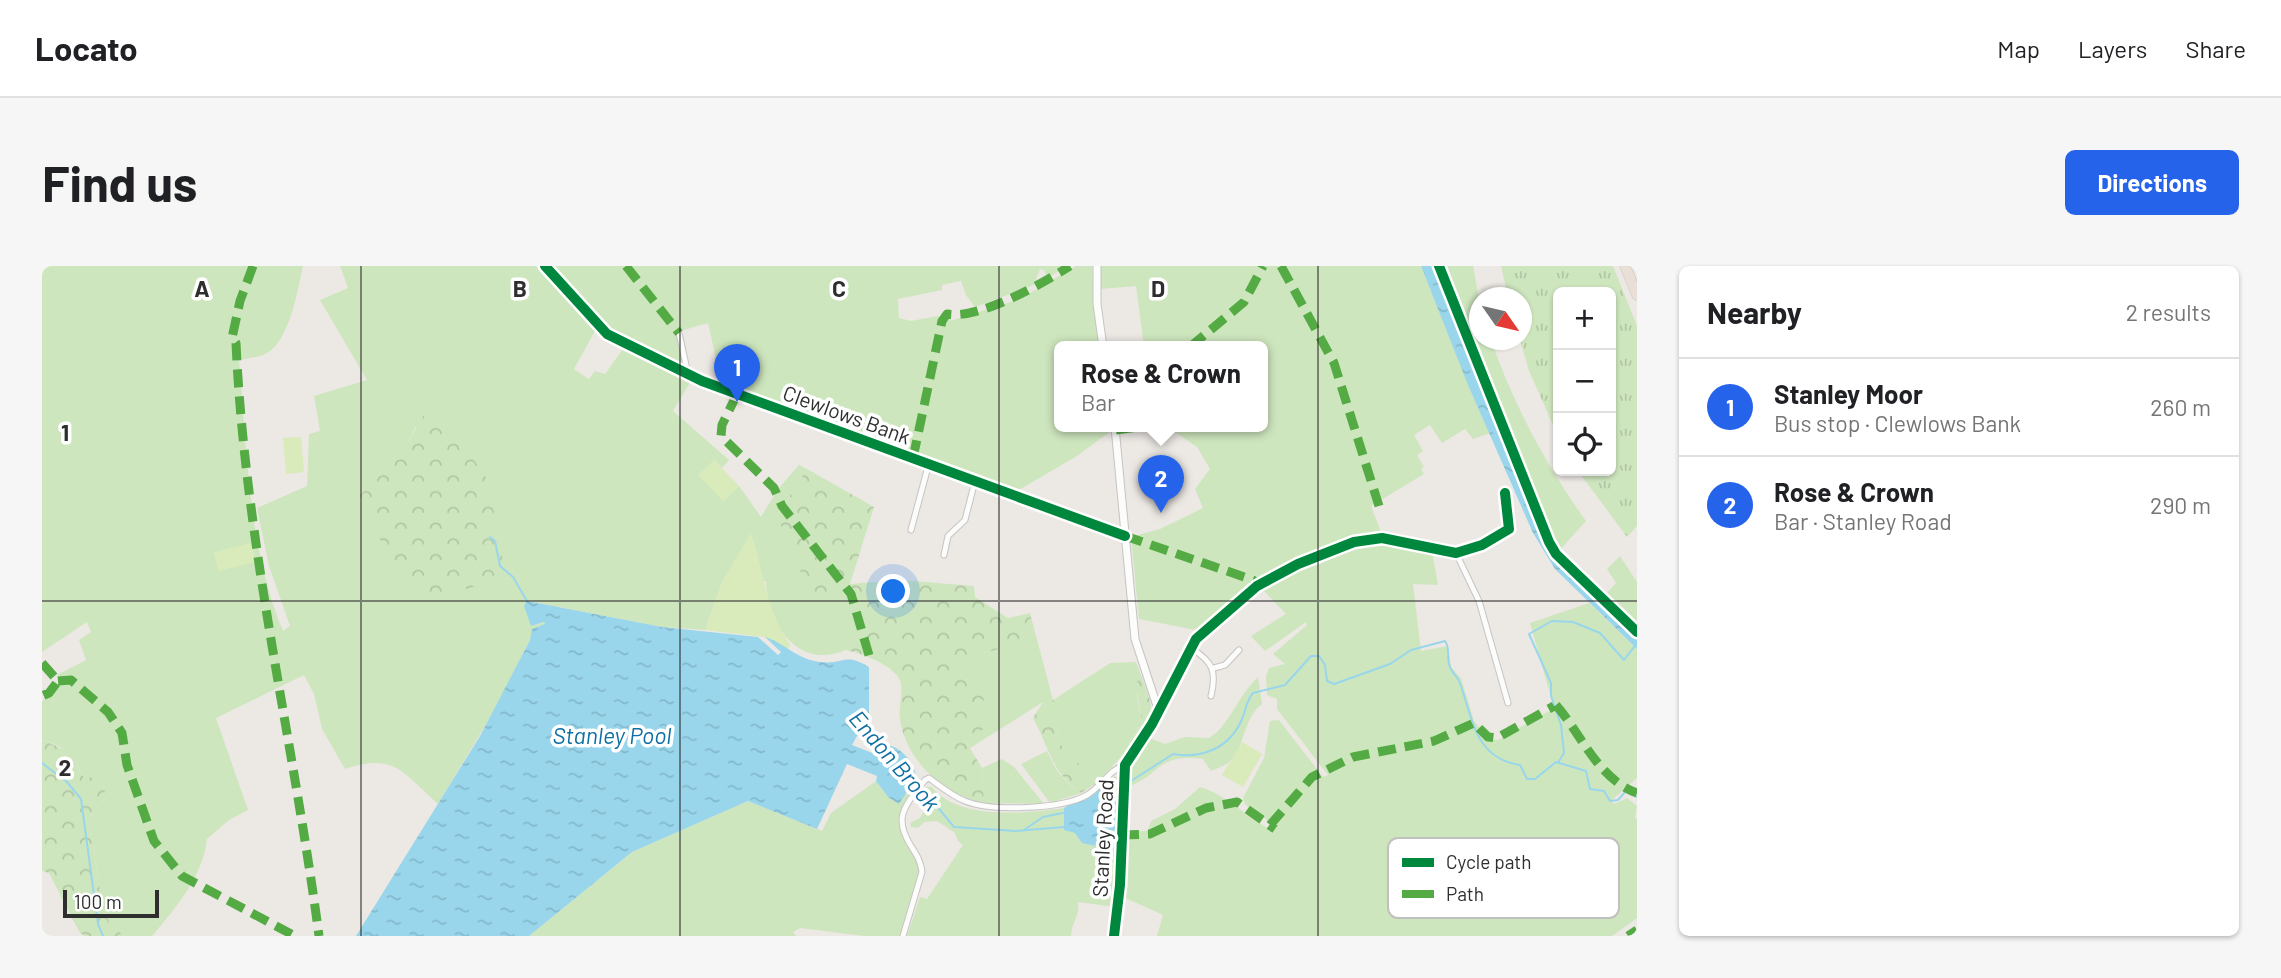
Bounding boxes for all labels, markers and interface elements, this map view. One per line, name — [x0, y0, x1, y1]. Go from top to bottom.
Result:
text: Locato — [35, 28, 138, 68]
text: Map — [1997, 34, 2040, 63]
text: Layers — [2078, 34, 2147, 63]
text: Share — [2185, 34, 2246, 63]
button: Directions — [2065, 150, 2239, 215]
text: Find us — [42, 153, 197, 212]
text: A — [194, 274, 210, 302]
text: B — [513, 274, 527, 302]
text: C — [832, 274, 846, 302]
text: D — [1151, 274, 1165, 302]
north arrow — [1469, 287, 1532, 350]
map controls — [1553, 287, 1616, 476]
button: + — [1553, 287, 1616, 350]
text: Nearby — [1707, 294, 1802, 330]
text: 2 results — [2126, 298, 2211, 326]
popup — [1054, 341, 1268, 432]
pin: 1 — [714, 344, 760, 402]
button: − — [1553, 350, 1616, 413]
text: Rose & Crown — [1081, 357, 1241, 388]
text: Stanley Moor — [1774, 378, 1923, 409]
street label: Clewlows Bank — [780, 379, 914, 449]
text: Bar — [1081, 388, 1115, 416]
text: 1 — [1726, 393, 1734, 421]
text: 260 m — [2150, 393, 2211, 421]
text: Bus stop · Clewlows Bank — [1774, 409, 2021, 437]
button: locate — [1553, 413, 1616, 476]
text: 1 — [61, 418, 69, 446]
pin: 2 — [1138, 455, 1184, 513]
text: Rose & Crown — [1774, 476, 1934, 507]
text: 2 — [1724, 491, 1736, 519]
text: 290 m — [2150, 491, 2211, 519]
text: Bar · Stanley Road — [1774, 507, 1952, 535]
your location — [876, 574, 910, 608]
water label: Endon Brook — [844, 704, 946, 816]
water label: Stanley Pool — [553, 721, 671, 749]
text: 2 — [59, 753, 71, 781]
street label: Stanley Road — [1086, 778, 1118, 898]
legend — [1388, 838, 1619, 918]
text: Cycle path — [1446, 850, 1531, 873]
text: Path — [1446, 882, 1484, 905]
scale bar — [63, 887, 159, 919]
text: 100 m — [74, 890, 122, 913]

